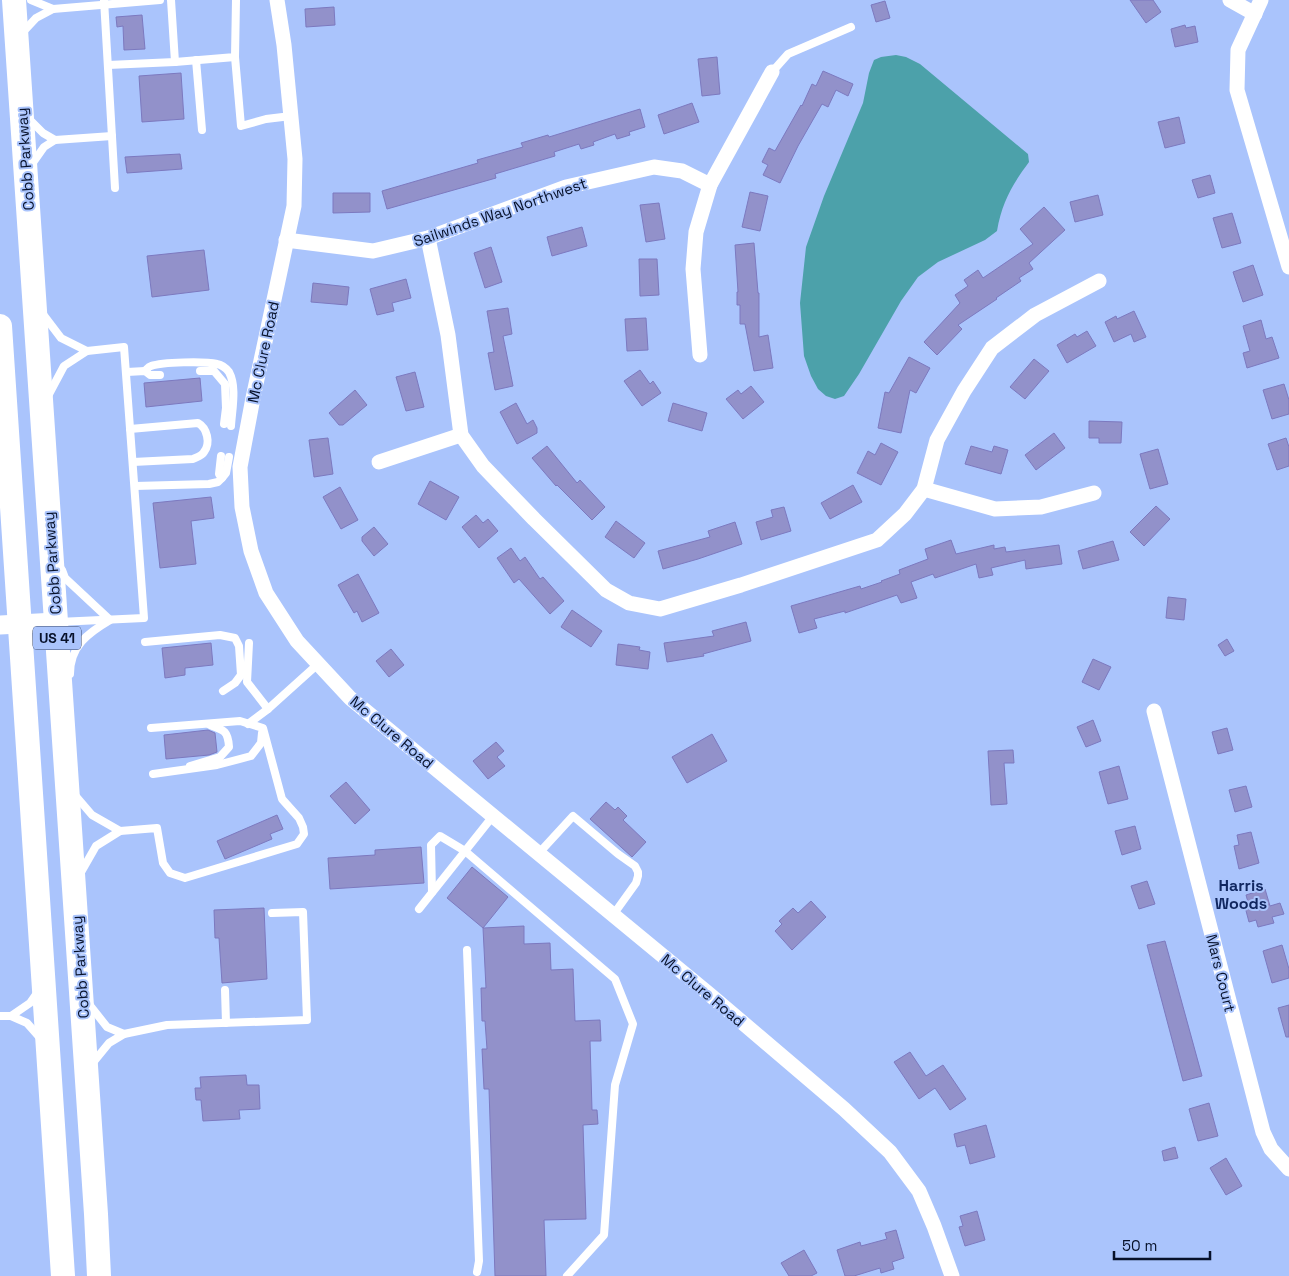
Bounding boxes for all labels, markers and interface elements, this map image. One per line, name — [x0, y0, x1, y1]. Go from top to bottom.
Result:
street label: Cobb Parkway — [12, 107, 38, 211]
street label: Sailwinds Way Northwest — [411, 173, 589, 251]
street label: Mc Clure Road — [243, 300, 283, 404]
street label: Cobb Parkway — [39, 511, 65, 615]
road number: US 41 — [33, 626, 81, 650]
street label: Mc Clure Road — [346, 692, 438, 772]
district label: Harris Woods — [1215, 875, 1267, 914]
street label: Cobb Parkway — [67, 915, 93, 1019]
street label: Mars Court — [1202, 932, 1240, 1014]
street label: Mc Clure Road — [657, 950, 749, 1030]
scale bar — [1114, 1228, 1210, 1260]
text: 50 m — [1122, 1236, 1157, 1255]

